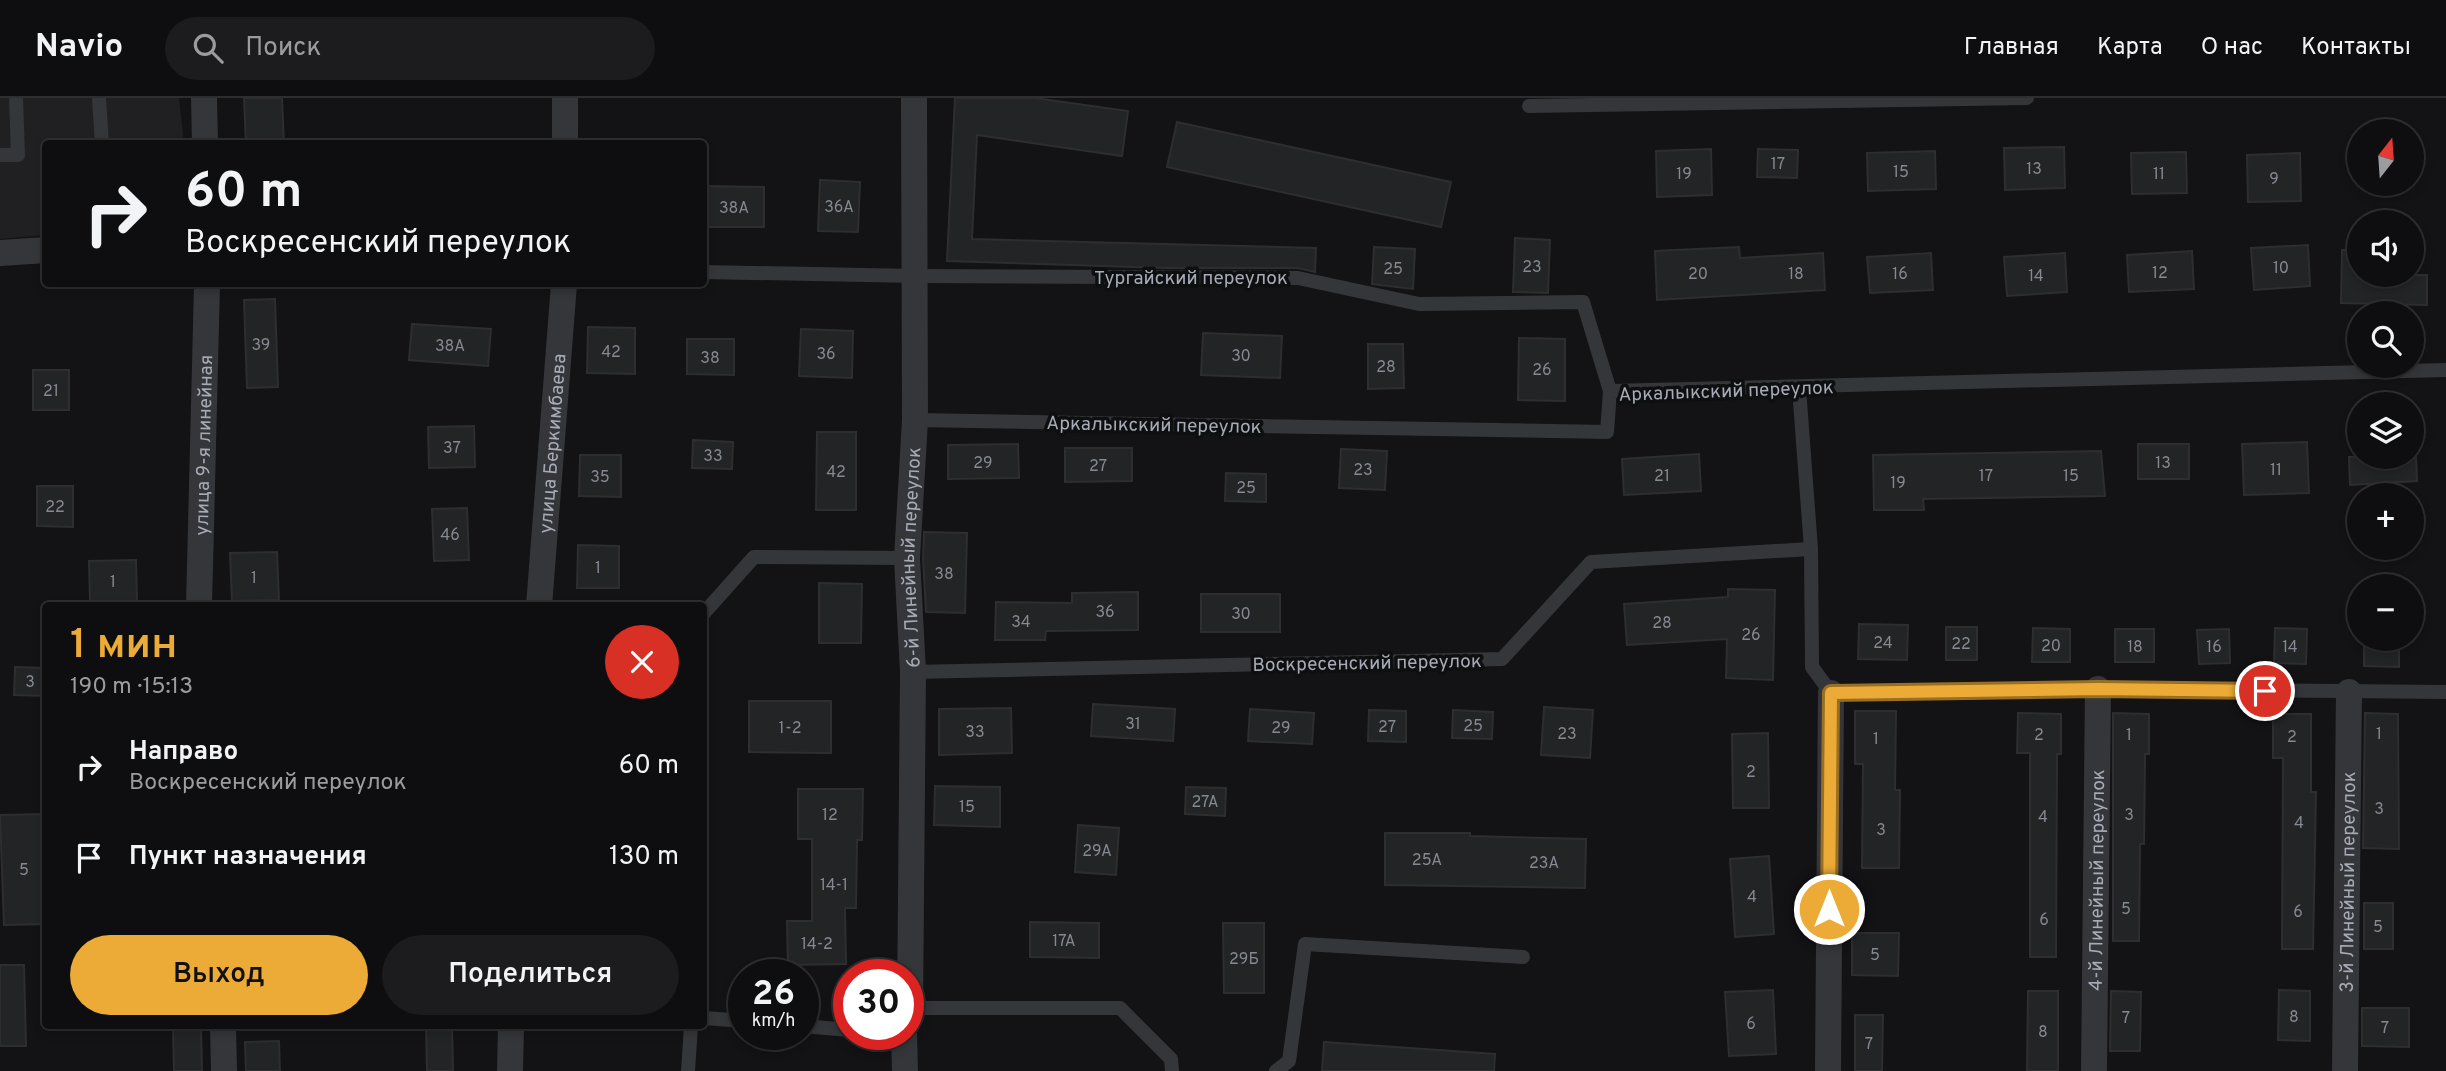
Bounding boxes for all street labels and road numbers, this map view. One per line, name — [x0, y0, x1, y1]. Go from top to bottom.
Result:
street label: Тургайский переулок — [1094, 267, 1288, 291]
street label: улица Беркимбаева — [535, 353, 573, 534]
street label: улица 9-я линейная — [191, 354, 219, 536]
street label: Аркалыкский переулок — [1618, 376, 1834, 408]
street label: Аркалыкский переулок — [1046, 412, 1262, 440]
street label: 6-й Линейный переулок — [897, 446, 927, 668]
street label: Воскресенский переулок — [1252, 650, 1482, 678]
street label: 4-й Линейный переулок — [2085, 769, 2111, 991]
street label: 3-й Линейный переулок — [2336, 771, 2362, 993]

